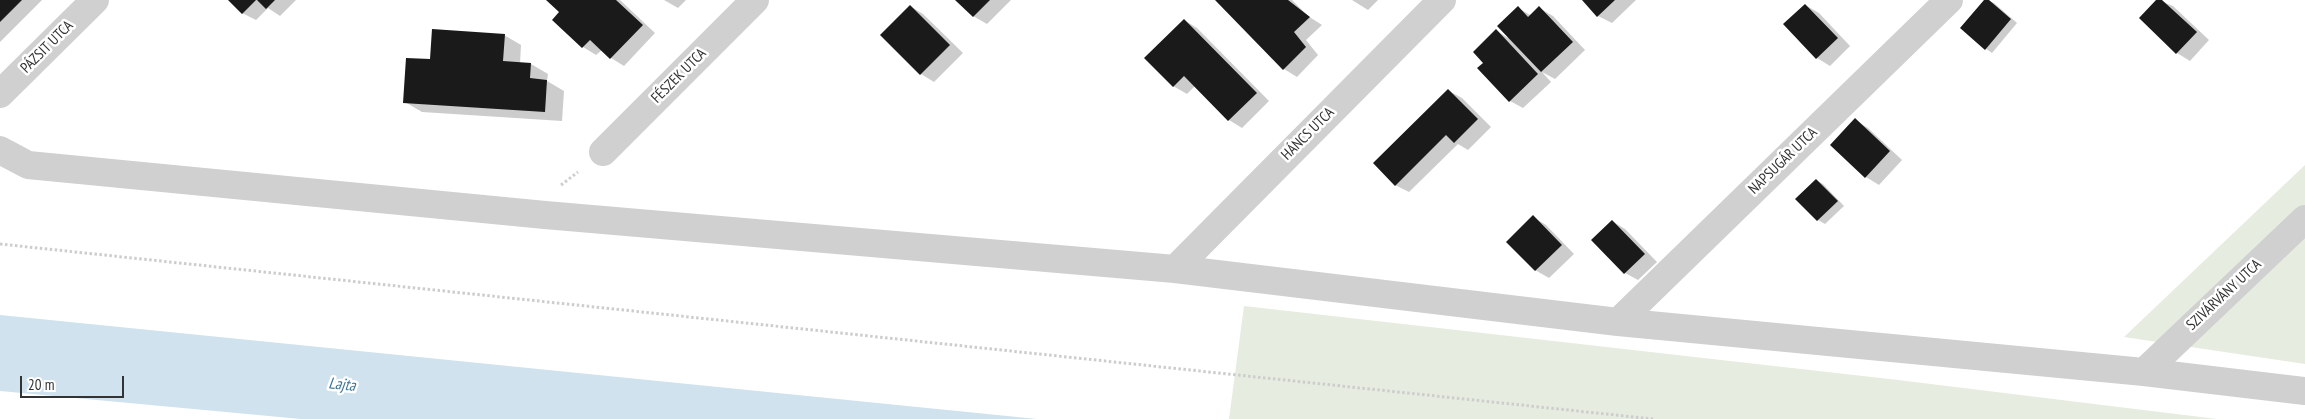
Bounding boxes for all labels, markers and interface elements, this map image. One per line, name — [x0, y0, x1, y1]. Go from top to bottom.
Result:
street label: PÁZSIT UTCA — [17, 17, 77, 77]
street label: FÉSZEK UTCA — [648, 45, 710, 107]
street label: HÁNCS UTCA — [1278, 104, 1338, 164]
street label: NAPSUGÁR UTCA — [1745, 124, 1821, 198]
street label: SZIVÁRVÁNY UTCA — [2183, 256, 2265, 334]
scale bar — [22, 366, 126, 398]
water label: Lajta — [328, 374, 356, 396]
text: 20 m — [28, 375, 54, 394]

